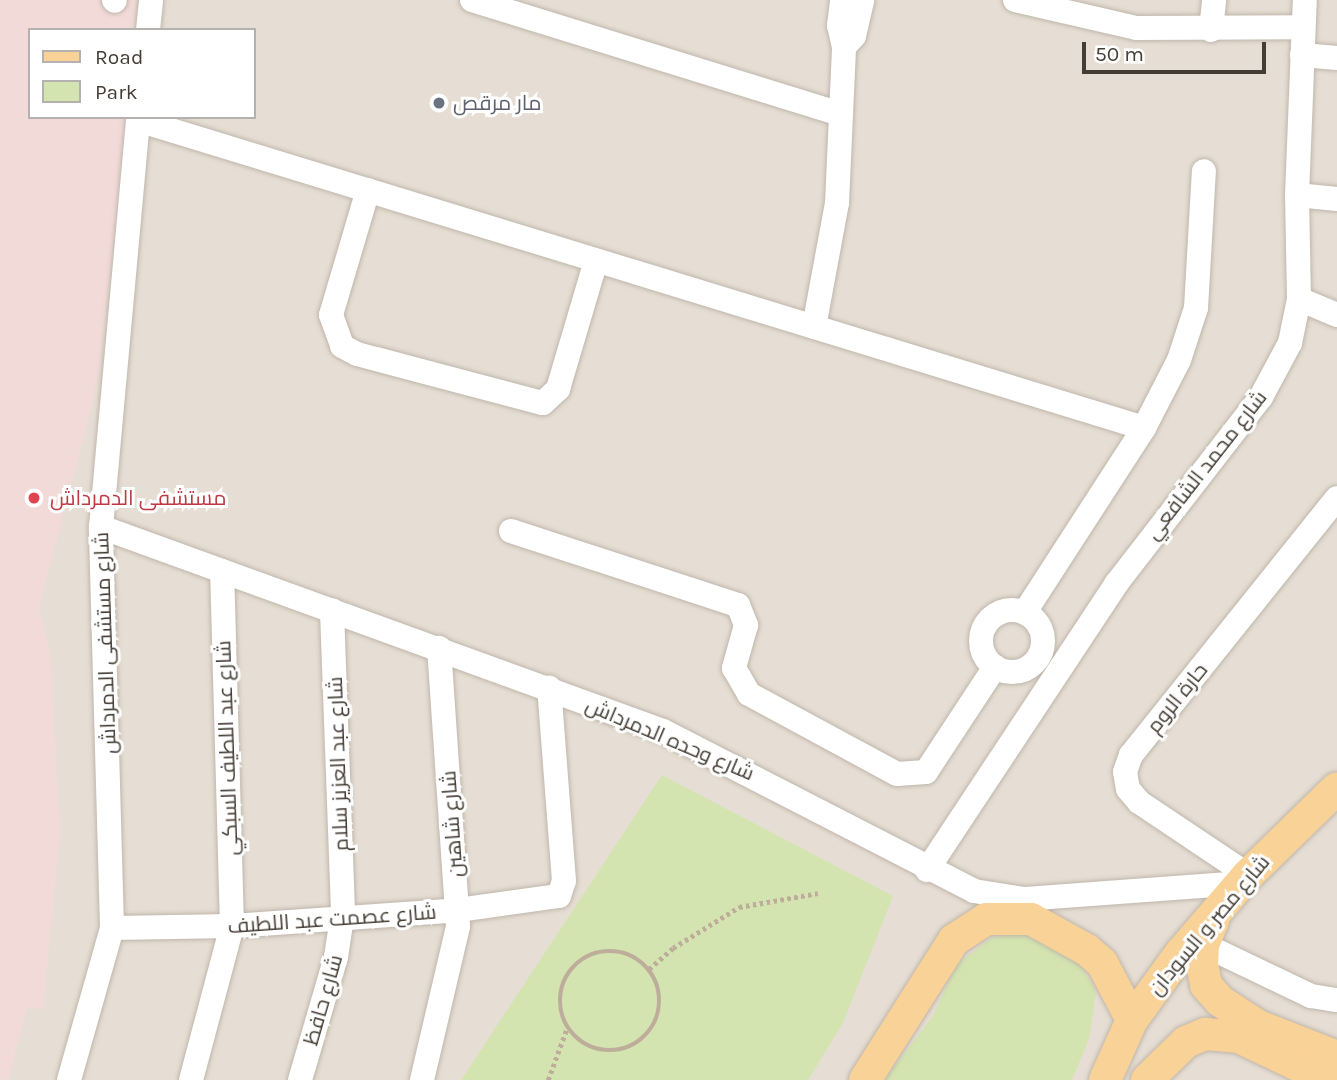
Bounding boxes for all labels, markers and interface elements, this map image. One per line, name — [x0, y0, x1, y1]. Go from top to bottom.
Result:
legend — [28, 28, 256, 119]
scale bar — [1085, 28, 1269, 72]
text: 50 m — [1095, 42, 1144, 66]
text: Road — [95, 45, 143, 69]
text: Park — [95, 80, 138, 104]
place label: مار مرقص — [453, 90, 541, 116]
marker: مار مرقص — [431, 95, 447, 111]
street label: شارع محمد الشافعي — [1140, 385, 1272, 545]
place label: مستشفى الدمرداش — [50, 485, 226, 511]
marker: مستشفى الدمرداش — [24, 488, 44, 508]
street label: شارع مستشفى الدمرداش — [89, 532, 121, 754]
street label: شارع عبد اللطيف السبكي — [211, 640, 243, 856]
street label: حارة الروم — [1141, 658, 1213, 738]
street label: شارع عبد العزيز سلام — [322, 676, 354, 852]
street label: شارع وحده الدمرداش — [582, 692, 758, 786]
street label: شارع شاهين — [436, 770, 468, 878]
street label: شارع مصر و السودان — [1143, 850, 1275, 1000]
street label: شارع عصمت عبد اللطيف — [227, 899, 437, 939]
street label: شارع حافظ — [298, 952, 348, 1048]

